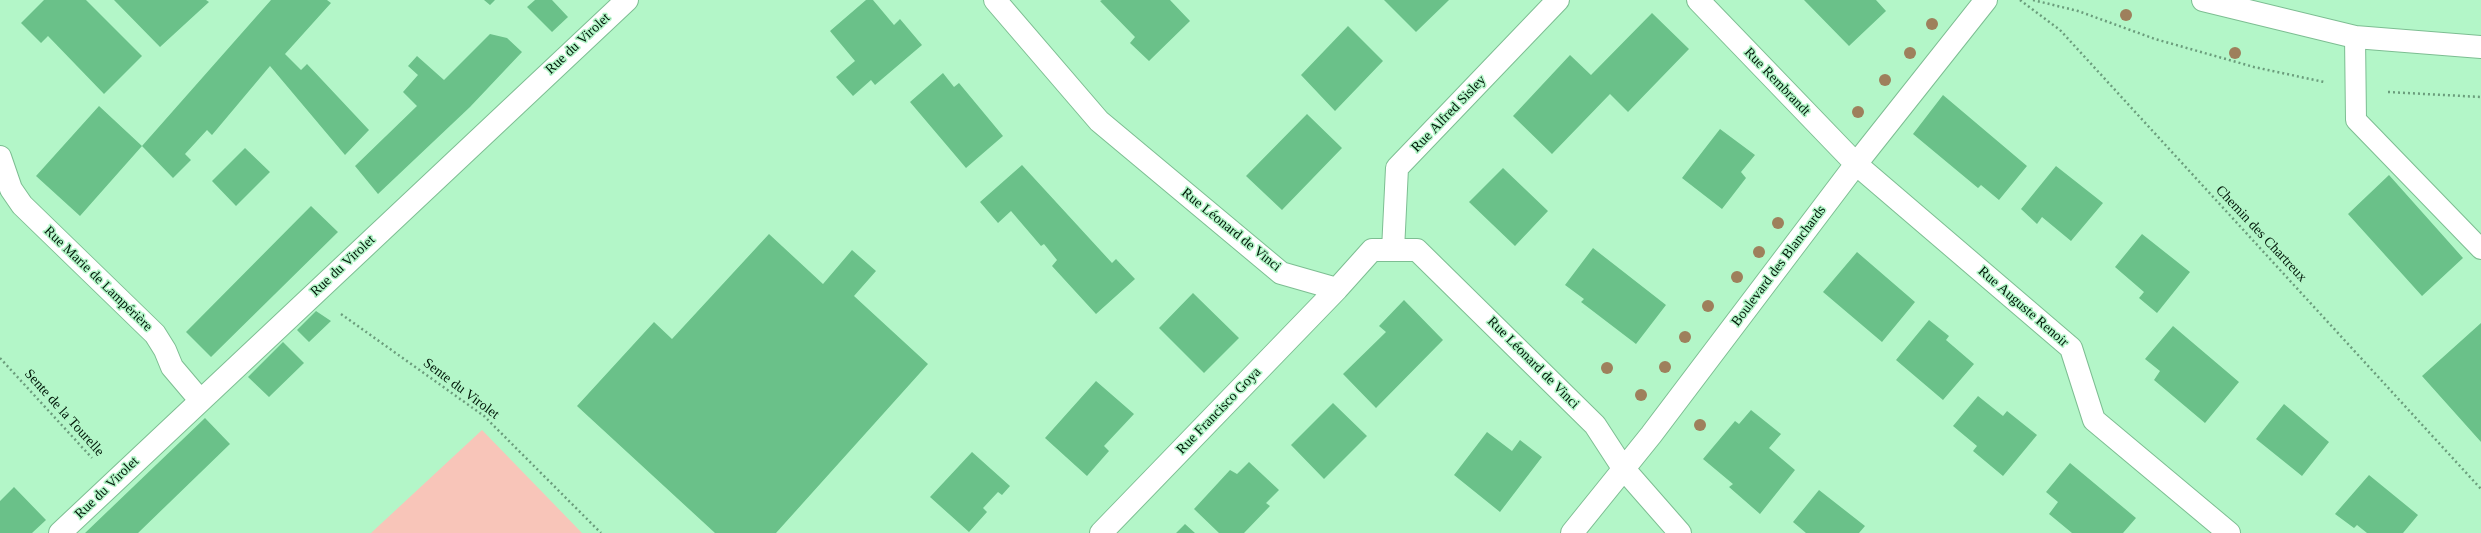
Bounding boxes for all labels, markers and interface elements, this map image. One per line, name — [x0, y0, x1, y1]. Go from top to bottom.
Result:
street label: Rue du Virolet — [542, 10, 614, 78]
street label: Rue Rembrandt — [1740, 44, 1814, 120]
street label: Rue Alfred Sisley — [1408, 72, 1490, 156]
street label: Chemin des Chartreux — [2212, 182, 2310, 286]
street label: Rue Léonard de Vinci — [1178, 185, 1284, 275]
street label: Boulevard des Blanchards — [1728, 202, 1830, 330]
street label: Rue Marie de Lampérière — [40, 223, 156, 335]
street label: Rue du Virolet — [307, 232, 379, 300]
street label: Rue Auguste Renoir — [1974, 263, 2072, 351]
street label: Rue Léonard de Vinci — [1484, 314, 1582, 412]
street label: Sente du Virolet — [420, 355, 502, 423]
street label: Rue Francisco Goya — [1173, 364, 1265, 458]
street label: Sente de la Tourelle — [20, 366, 108, 460]
street label: Rue du Virolet — [72, 453, 142, 523]

